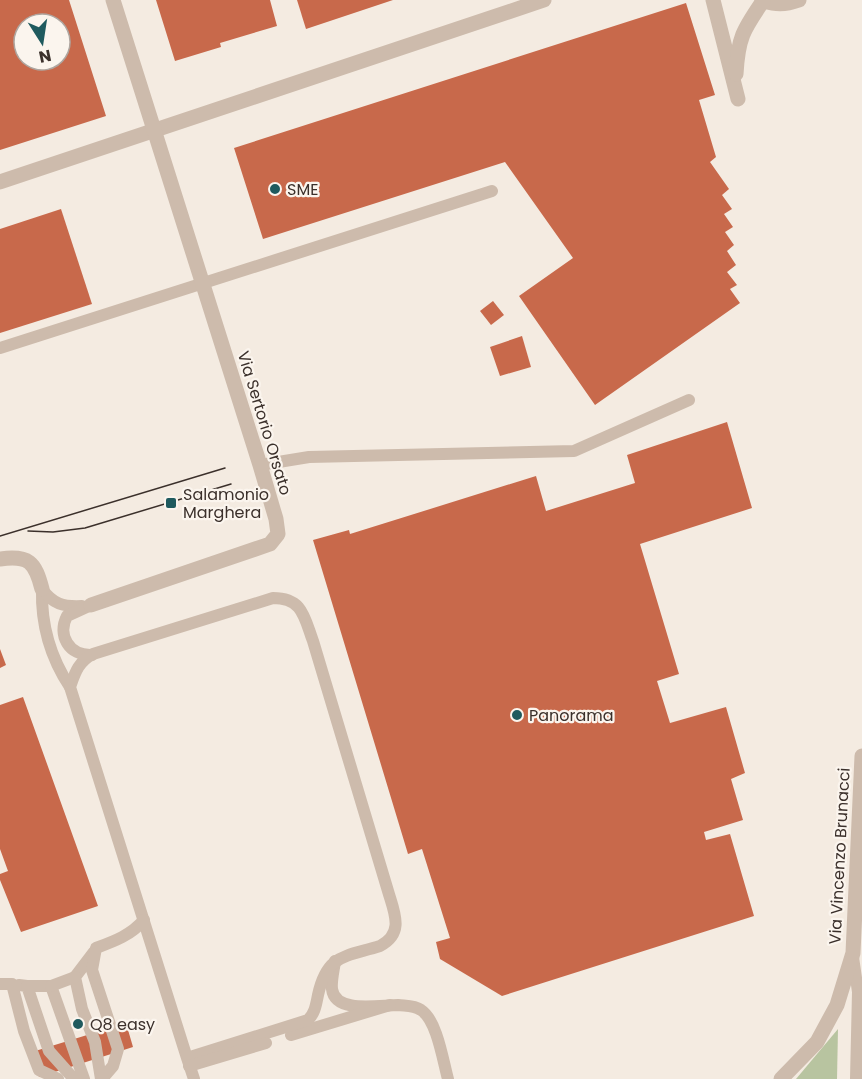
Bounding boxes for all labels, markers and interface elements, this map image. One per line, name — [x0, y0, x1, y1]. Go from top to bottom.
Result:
north arrow — [12, 12, 72, 72]
text: N — [37, 44, 53, 69]
place label: SME — [287, 178, 318, 201]
marker: SME — [268, 182, 282, 196]
street label: Via Sertorio Orsato — [232, 348, 297, 498]
place label: Salamonio Marghera — [183, 483, 269, 524]
marker: Salamonio Marghera — [164, 496, 178, 510]
place label: Panorama — [529, 704, 614, 727]
marker: Panorama — [510, 708, 524, 722]
street label: Via Vincenzo Brunacci — [823, 767, 856, 945]
place label: Q8 easy — [90, 1013, 155, 1036]
marker: Q8 easy — [71, 1017, 85, 1031]

